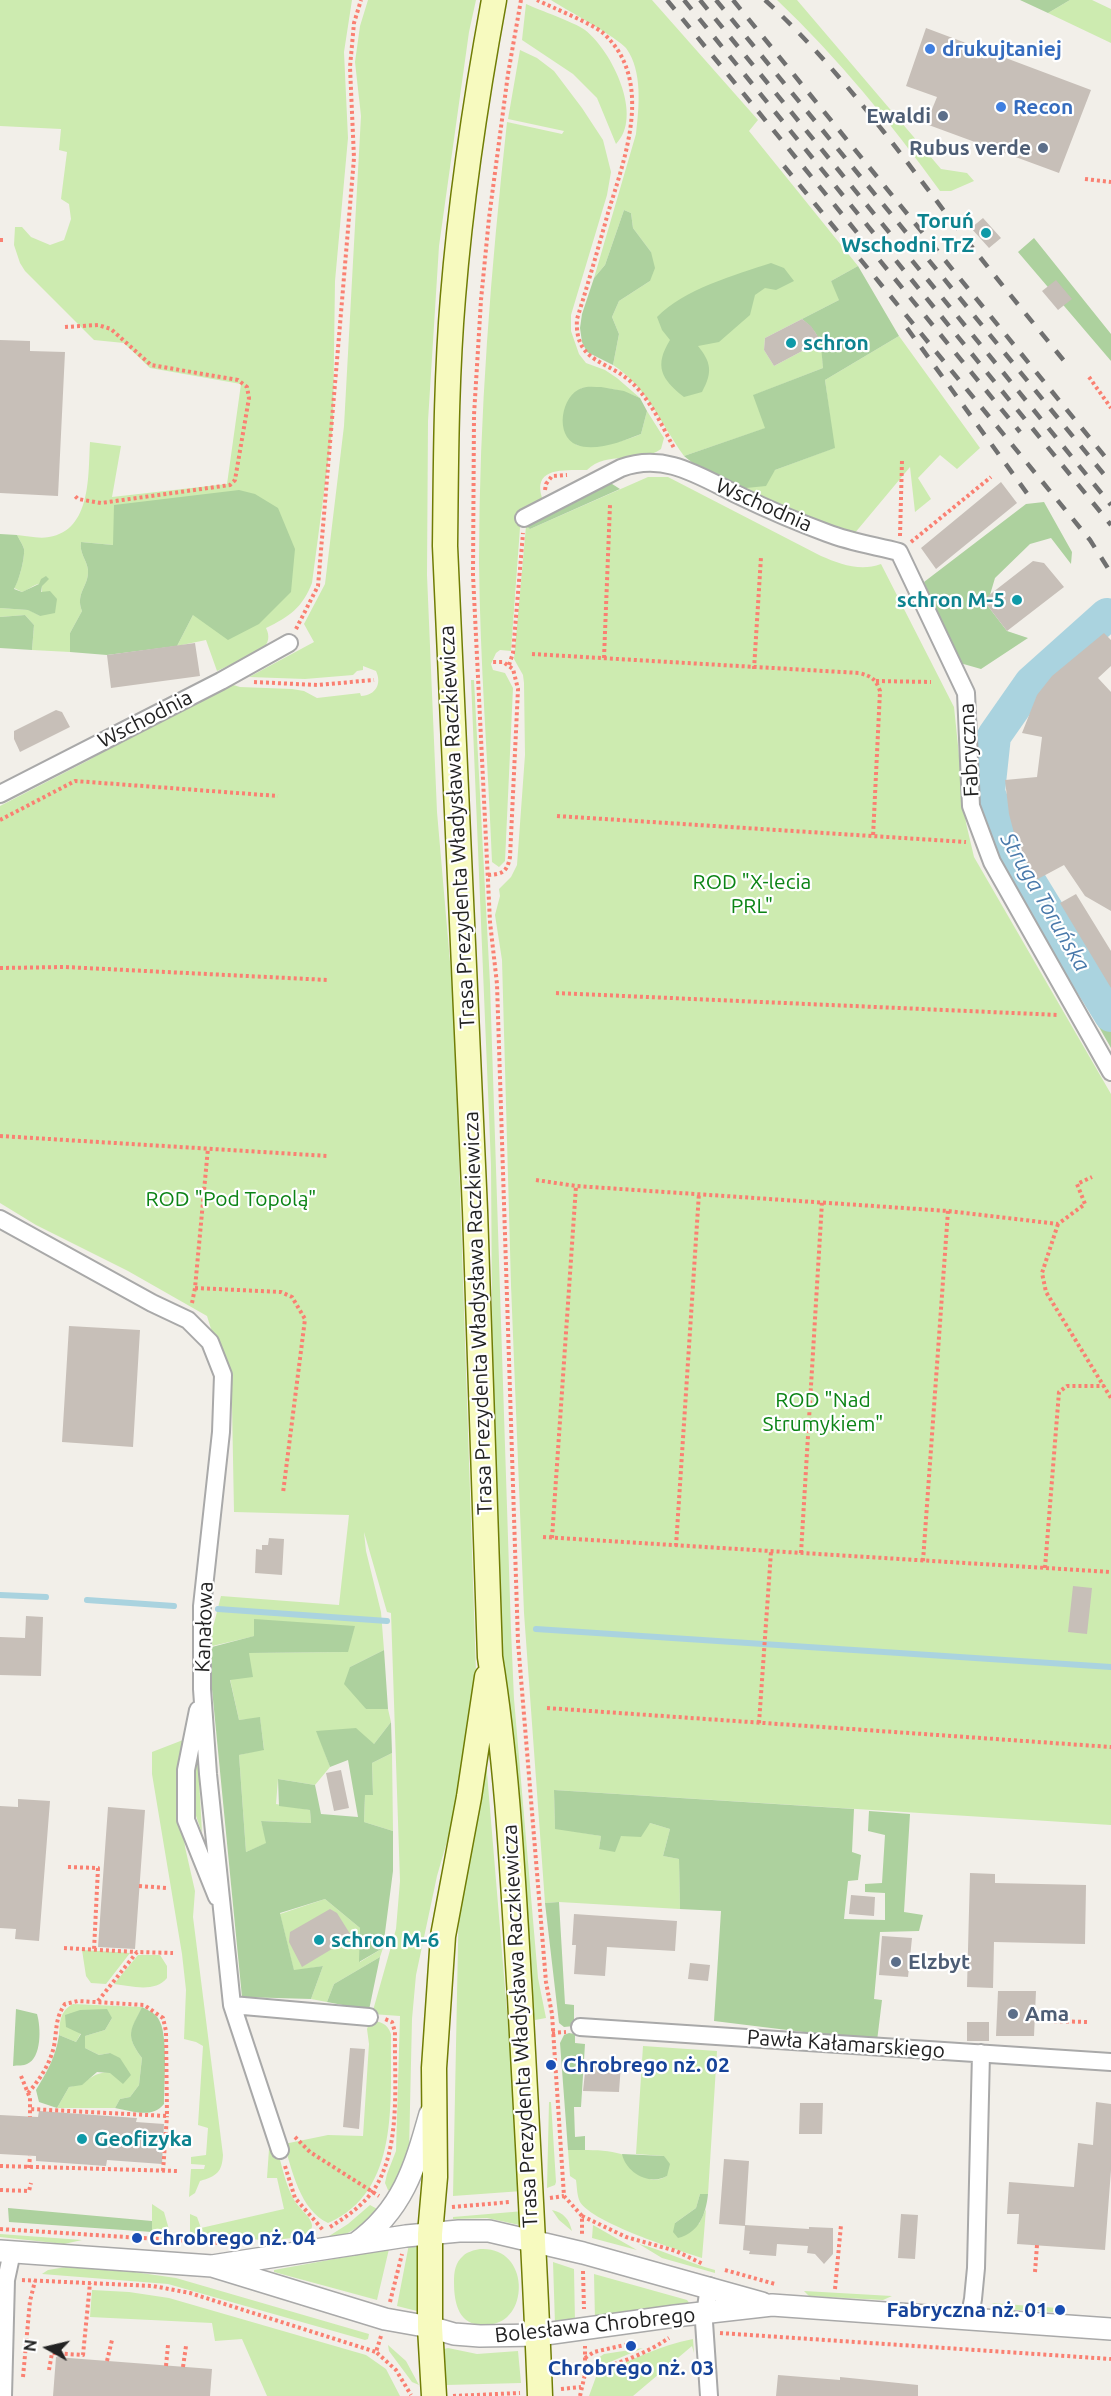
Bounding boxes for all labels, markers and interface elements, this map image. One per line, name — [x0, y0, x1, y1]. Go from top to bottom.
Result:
place label: drukujtaniej — [942, 36, 1062, 62]
marker: drukujtaniej — [923, 42, 937, 56]
place label: Recon — [1013, 94, 1073, 120]
marker: Recon — [994, 100, 1008, 114]
place label: Ewaldi — [866, 103, 931, 129]
marker: Ewaldi — [936, 109, 950, 123]
place label: Rubus verde — [909, 135, 1031, 161]
marker: Rubus verde — [1036, 141, 1050, 155]
place label: Toruń Wschodni TrZ — [841, 208, 974, 258]
marker: Toruń Wschodni TrZ — [979, 226, 993, 240]
place label: schron — [803, 330, 869, 356]
marker: schron — [784, 336, 798, 350]
street label: Wschodnia — [712, 473, 816, 537]
place label: schron M-5 — [897, 587, 1005, 613]
marker: schron M-5 — [1010, 593, 1024, 607]
street label: Trasa Prezydenta Władysława Raczkiewicza — [434, 625, 480, 1029]
street label: Wschodnia — [94, 685, 196, 753]
street label: Fabryczna — [954, 702, 984, 798]
water label: Struga Toruńska — [995, 828, 1095, 976]
park label: ROD "X-lecia PRL" — [693, 869, 811, 919]
street label: Trasa Prezydenta Władysława Raczkiewicza — [458, 1111, 498, 1515]
park label: ROD "Pod Topolą" — [145, 1186, 317, 1212]
park label: ROD "Nad Strumykiem" — [763, 1387, 883, 1437]
street label: Kanałowa — [190, 1581, 218, 1673]
street label: Trasa Prezydenta Władysława Raczkiewicza — [497, 1824, 543, 2228]
place label: schron M-6 — [331, 1927, 439, 1953]
marker: schron M-6 — [312, 1933, 326, 1947]
place label: Elzbyt — [908, 1949, 970, 1975]
marker: Elzbyt — [889, 1955, 903, 1969]
place label: Ama — [1025, 2001, 1069, 2027]
marker: Ama — [1006, 2007, 1020, 2021]
street label: Pawła Kałamarskiego — [746, 2025, 946, 2063]
place label: Chrobrego nż. 02 — [563, 2052, 730, 2078]
marker: Chrobrego nż. 02 — [544, 2058, 558, 2072]
place label: Geofizyka — [94, 2126, 192, 2152]
marker: Geofizyka — [75, 2132, 89, 2146]
place label: Chrobrego nż. 04 — [149, 2225, 316, 2251]
marker: Chrobrego nż. 04 — [130, 2231, 144, 2245]
place label: Fabryczna nż. 01 — [887, 2297, 1048, 2323]
street label: Bolesława Chrobrego — [494, 2302, 696, 2348]
marker: Fabryczna nż. 01 — [1053, 2303, 1067, 2317]
north arrow — [18, 2318, 78, 2378]
text: N — [20, 2338, 40, 2353]
marker: Chrobrego nż. 03 — [624, 2339, 638, 2353]
place label: Chrobrego nż. 03 — [548, 2355, 714, 2381]

